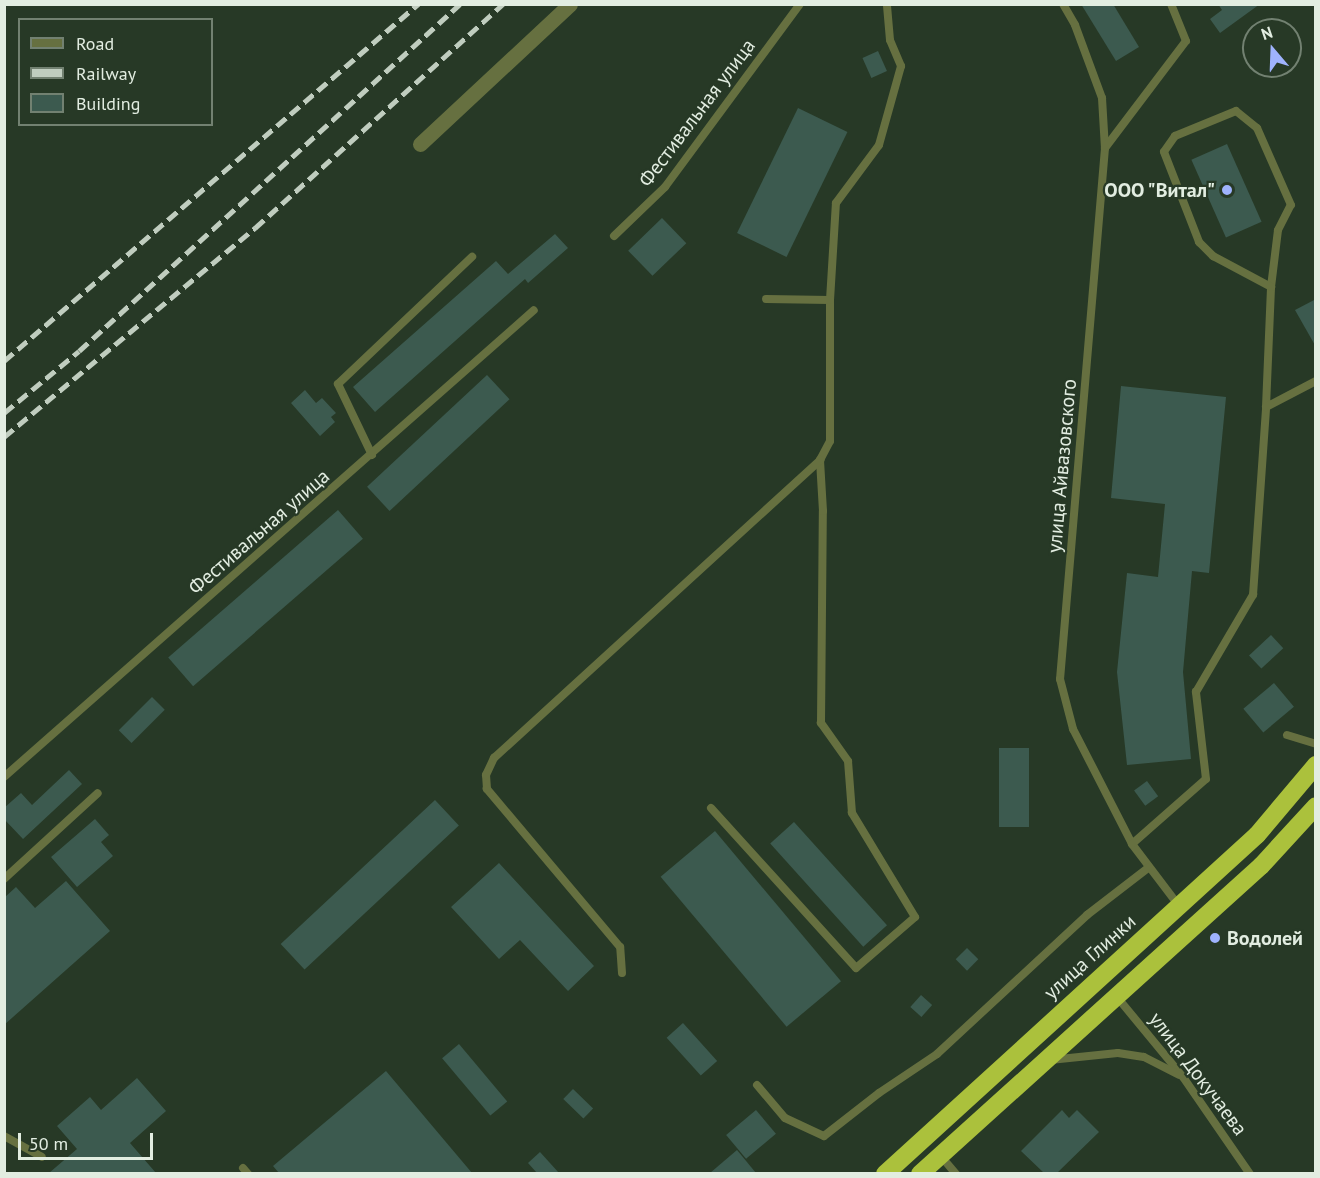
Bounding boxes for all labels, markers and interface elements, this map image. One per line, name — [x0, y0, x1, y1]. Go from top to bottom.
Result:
legend — [18, 18, 213, 126]
north arrow — [1242, 18, 1302, 78]
text: N — [1259, 22, 1275, 44]
text: Road — [76, 32, 114, 55]
street label: Фестивальная улица — [634, 34, 760, 192]
text: Railway — [76, 62, 136, 85]
text: Building — [76, 92, 140, 115]
place label: ООО "Витал" — [1102, 178, 1215, 202]
marker: ООО "Витал" — [1220, 183, 1234, 197]
street label: улица Айвазовского — [1042, 378, 1082, 554]
street label: Фестивальная улица — [184, 464, 334, 600]
street label: улица Глинки — [1039, 910, 1141, 1004]
place label: Водолей — [1227, 926, 1303, 950]
marker: Водолей — [1208, 931, 1222, 945]
street label: улица Докучаева — [1144, 1007, 1252, 1141]
scale bar — [21, 1121, 156, 1159]
text: 50 m — [29, 1132, 68, 1155]

